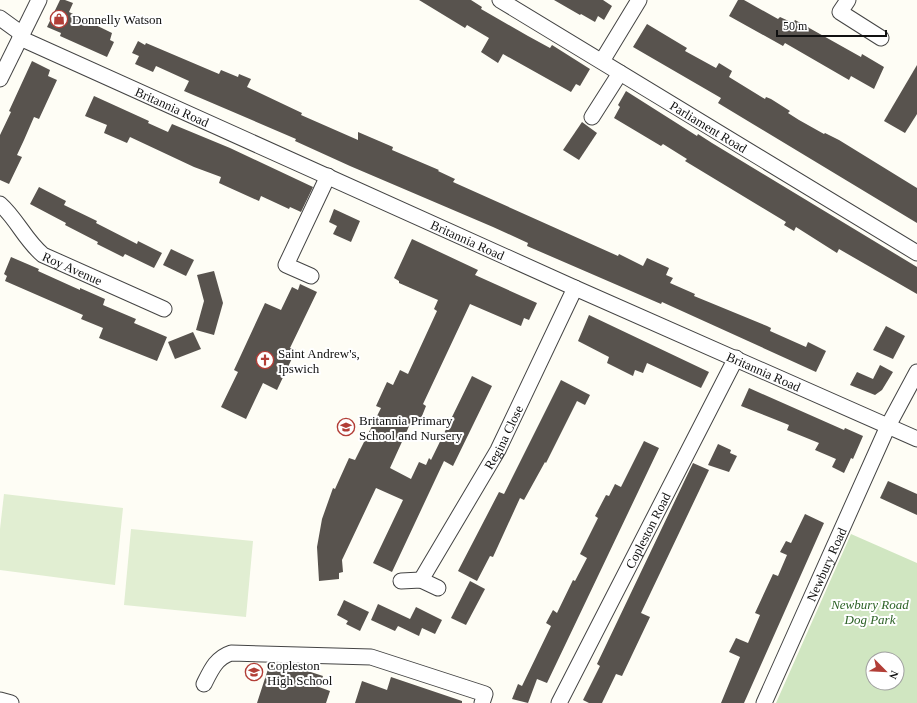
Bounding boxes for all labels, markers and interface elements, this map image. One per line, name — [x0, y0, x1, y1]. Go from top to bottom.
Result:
shop icon: Donnelly Watson — [49, 9, 69, 29]
place label: Donnelly Watson — [72, 12, 163, 27]
scale bar — [777, 12, 886, 38]
text: 50 m — [783, 19, 808, 33]
street label: Britannia Road — [133, 83, 212, 130]
street label: Parliament Road — [667, 98, 750, 156]
street label: Britannia Road — [429, 217, 507, 263]
street label: Roy Avenue — [40, 248, 105, 288]
place label: Saint Andrew's, Ipswich — [278, 346, 360, 376]
street label: Britannia Road — [724, 348, 803, 394]
church icon: Saint Andrew's, Ipswich — [255, 350, 275, 370]
street label: Regina Close — [481, 403, 526, 472]
place label: Britannia Primary School and Nursery — [359, 413, 463, 443]
school or university icon: Britannia Primary School and Nursery — [336, 417, 356, 437]
street label: Copleston Road — [622, 489, 674, 571]
street label: Newbury Road — [803, 525, 849, 603]
park label: Newbury Road Dog Park — [830, 597, 909, 627]
north arrow — [865, 651, 905, 691]
place label: Copleston High School — [267, 658, 333, 688]
school or university icon: Copleston High School — [244, 662, 264, 682]
text: N — [887, 669, 901, 681]

